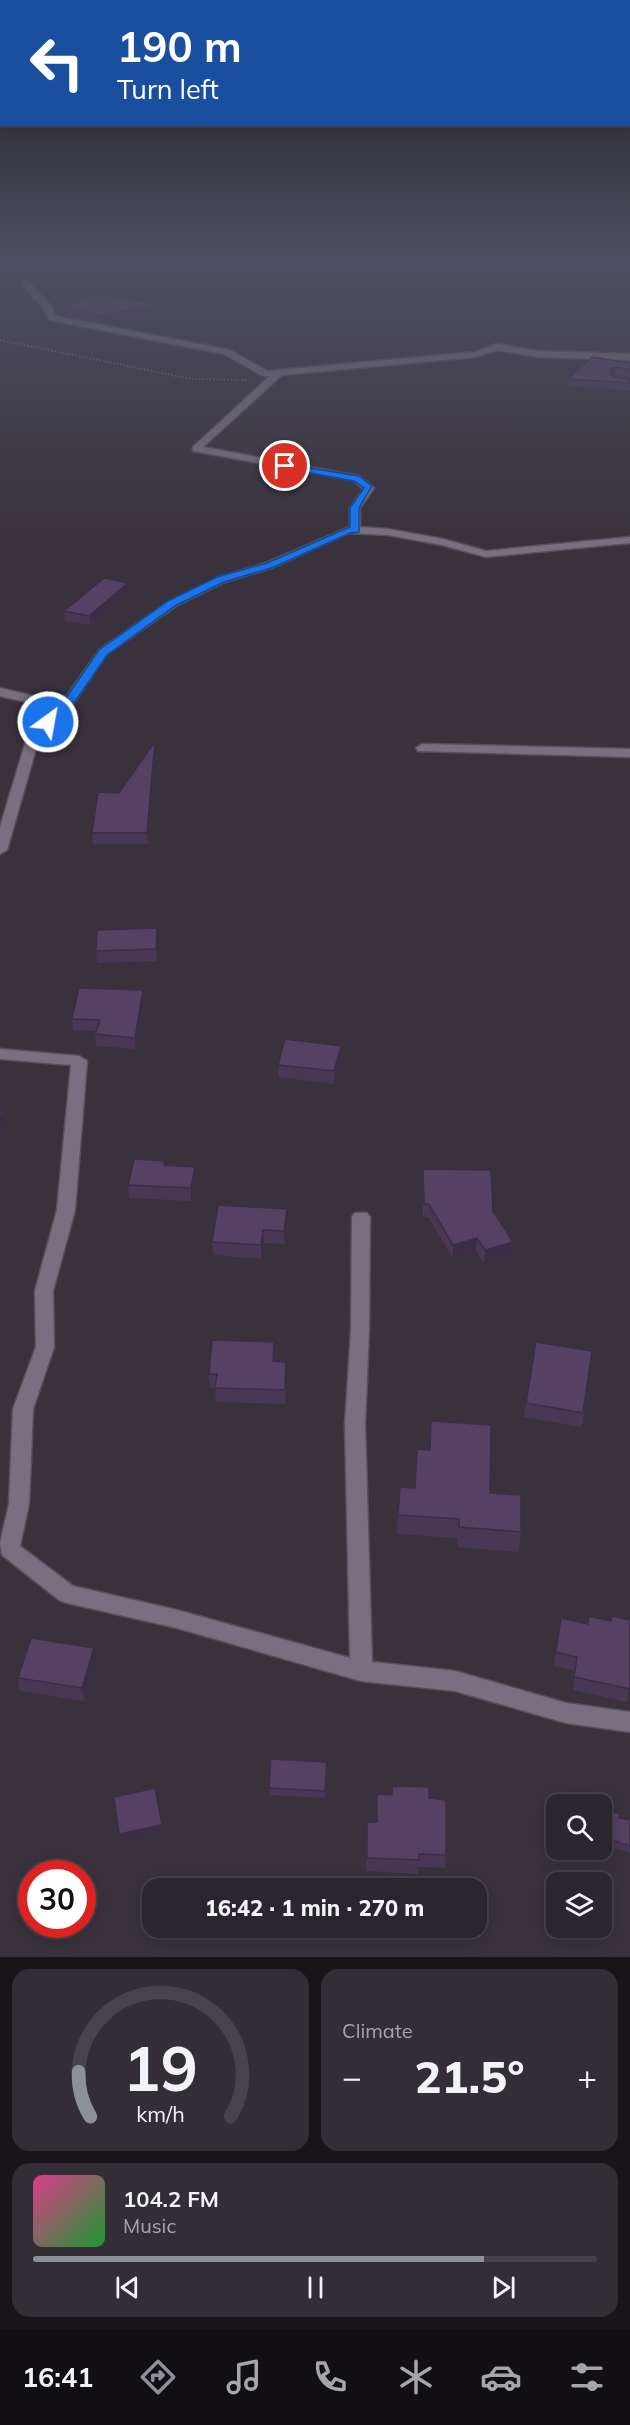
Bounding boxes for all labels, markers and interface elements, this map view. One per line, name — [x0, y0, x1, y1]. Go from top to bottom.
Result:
text: 190 m — [117, 20, 242, 73]
icon: left — [18, 24, 96, 102]
text: Turn left — [117, 72, 219, 106]
pin — [259, 440, 310, 491]
icon: arrive — [268, 449, 301, 482]
position arrow — [16, 690, 80, 754]
map controls — [546, 1794, 612, 1938]
button: search — [546, 1794, 612, 1860]
speed limit sign: 30 — [18, 1860, 96, 1938]
button: layers — [546, 1872, 612, 1938]
text: 16:42 · 1 min · 270 m — [205, 1894, 424, 1922]
text: Climate — [342, 2018, 413, 2043]
text: 19 — [123, 2028, 198, 2107]
text: 21.5° — [415, 2048, 524, 2104]
text: − — [342, 2056, 362, 2097]
text: + — [577, 2056, 597, 2097]
text: km/h — [136, 2100, 185, 2127]
text: 104.2 FM — [123, 2185, 219, 2213]
text: Music — [123, 2213, 176, 2238]
icon: previous — [111, 2271, 144, 2304]
icon: pause — [299, 2271, 332, 2304]
icon: next — [487, 2271, 520, 2304]
icon: directions — [137, 2356, 179, 2398]
icon: music — [223, 2356, 265, 2398]
icon: phone — [309, 2356, 351, 2398]
icon: climate — [395, 2356, 437, 2398]
icon: car — [480, 2356, 522, 2398]
icon: filters — [566, 2356, 608, 2398]
text: 16:41 — [22, 2360, 93, 2394]

